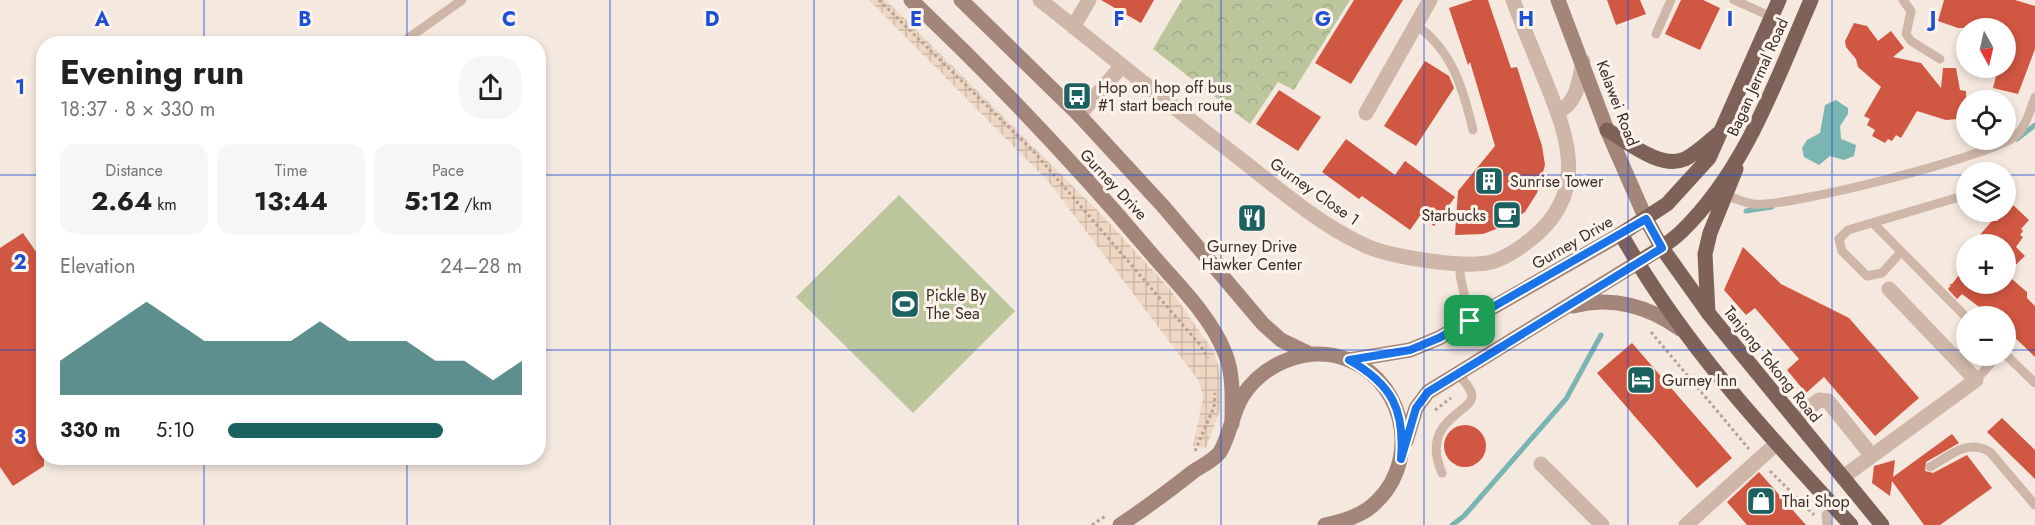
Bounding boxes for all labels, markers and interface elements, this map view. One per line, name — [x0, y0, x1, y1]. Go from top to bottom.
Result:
text: A — [94, 5, 110, 34]
text: B — [298, 5, 312, 34]
text: C — [502, 5, 516, 34]
text: D — [705, 5, 719, 34]
text: E — [910, 5, 922, 34]
text: F — [1113, 5, 1125, 34]
text: G — [1315, 5, 1331, 34]
text: H — [1518, 5, 1534, 34]
text: I — [1727, 5, 1733, 34]
text: J — [1926, 5, 1936, 34]
street label: Bagan Jermal Road — [1721, 14, 1794, 140]
north arrow — [1956, 18, 2016, 78]
map controls — [1956, 18, 2016, 366]
text: Evening run — [60, 49, 244, 96]
button: share — [459, 56, 522, 119]
street label: Kelawei Road — [1591, 57, 1644, 150]
text: 1 — [15, 73, 25, 102]
place label: Hop on hop off bus #1 start beach route — [1098, 76, 1232, 117]
bus stop icon: Hop on hop off bus #1 start beach route — [1061, 80, 1093, 112]
button: locate — [1956, 90, 2016, 150]
text: 18:37 · 8 × 330 m — [60, 95, 215, 124]
street label: Gurney Drive — [1074, 144, 1153, 225]
street label: Gurney Close 1 — [1265, 152, 1364, 231]
text: Distance — [105, 159, 163, 182]
text: Time — [275, 159, 307, 182]
text: Pace — [432, 159, 464, 182]
button: layers — [1956, 162, 2016, 222]
building icon: Sunrise Tower — [1473, 165, 1505, 197]
place label: Sunrise Tower — [1510, 170, 1604, 193]
text: 2.64 — [91, 182, 152, 220]
text: 13:44 — [254, 182, 328, 220]
text: 5:12 — [404, 182, 459, 220]
text: km — [152, 193, 177, 216]
text: /km — [459, 193, 492, 216]
cafe icon: Starbucks — [1491, 199, 1523, 231]
restaurant icon: Gurney Drive Hawker Center — [1236, 202, 1268, 234]
place label: Starbucks — [1422, 204, 1486, 227]
street label: Gurney Drive — [1527, 210, 1617, 275]
button: + — [1956, 234, 2016, 294]
place label: Gurney Drive Hawker Center — [1202, 235, 1303, 276]
text: 2 — [13, 248, 27, 277]
text: Elevation — [60, 252, 135, 281]
text: 24–28 m — [440, 252, 522, 281]
place label: Pickle By The Sea — [926, 284, 987, 325]
sports icon: Pickle By The Sea — [889, 288, 921, 320]
pin — [1444, 295, 1495, 346]
street label: Tanjong Tokong Road — [1718, 301, 1827, 427]
icon: arrive — [1453, 304, 1486, 337]
button: − — [1956, 306, 2016, 366]
hotel icon: Gurney Inn — [1625, 364, 1657, 396]
place label: Gurney Inn — [1662, 369, 1737, 392]
text: 330 m — [60, 416, 120, 445]
text: 5:10 — [156, 416, 194, 445]
text: 3 — [14, 423, 26, 452]
shop icon: Thai Shop — [1745, 485, 1777, 517]
place label: Thai Shop — [1782, 490, 1850, 513]

